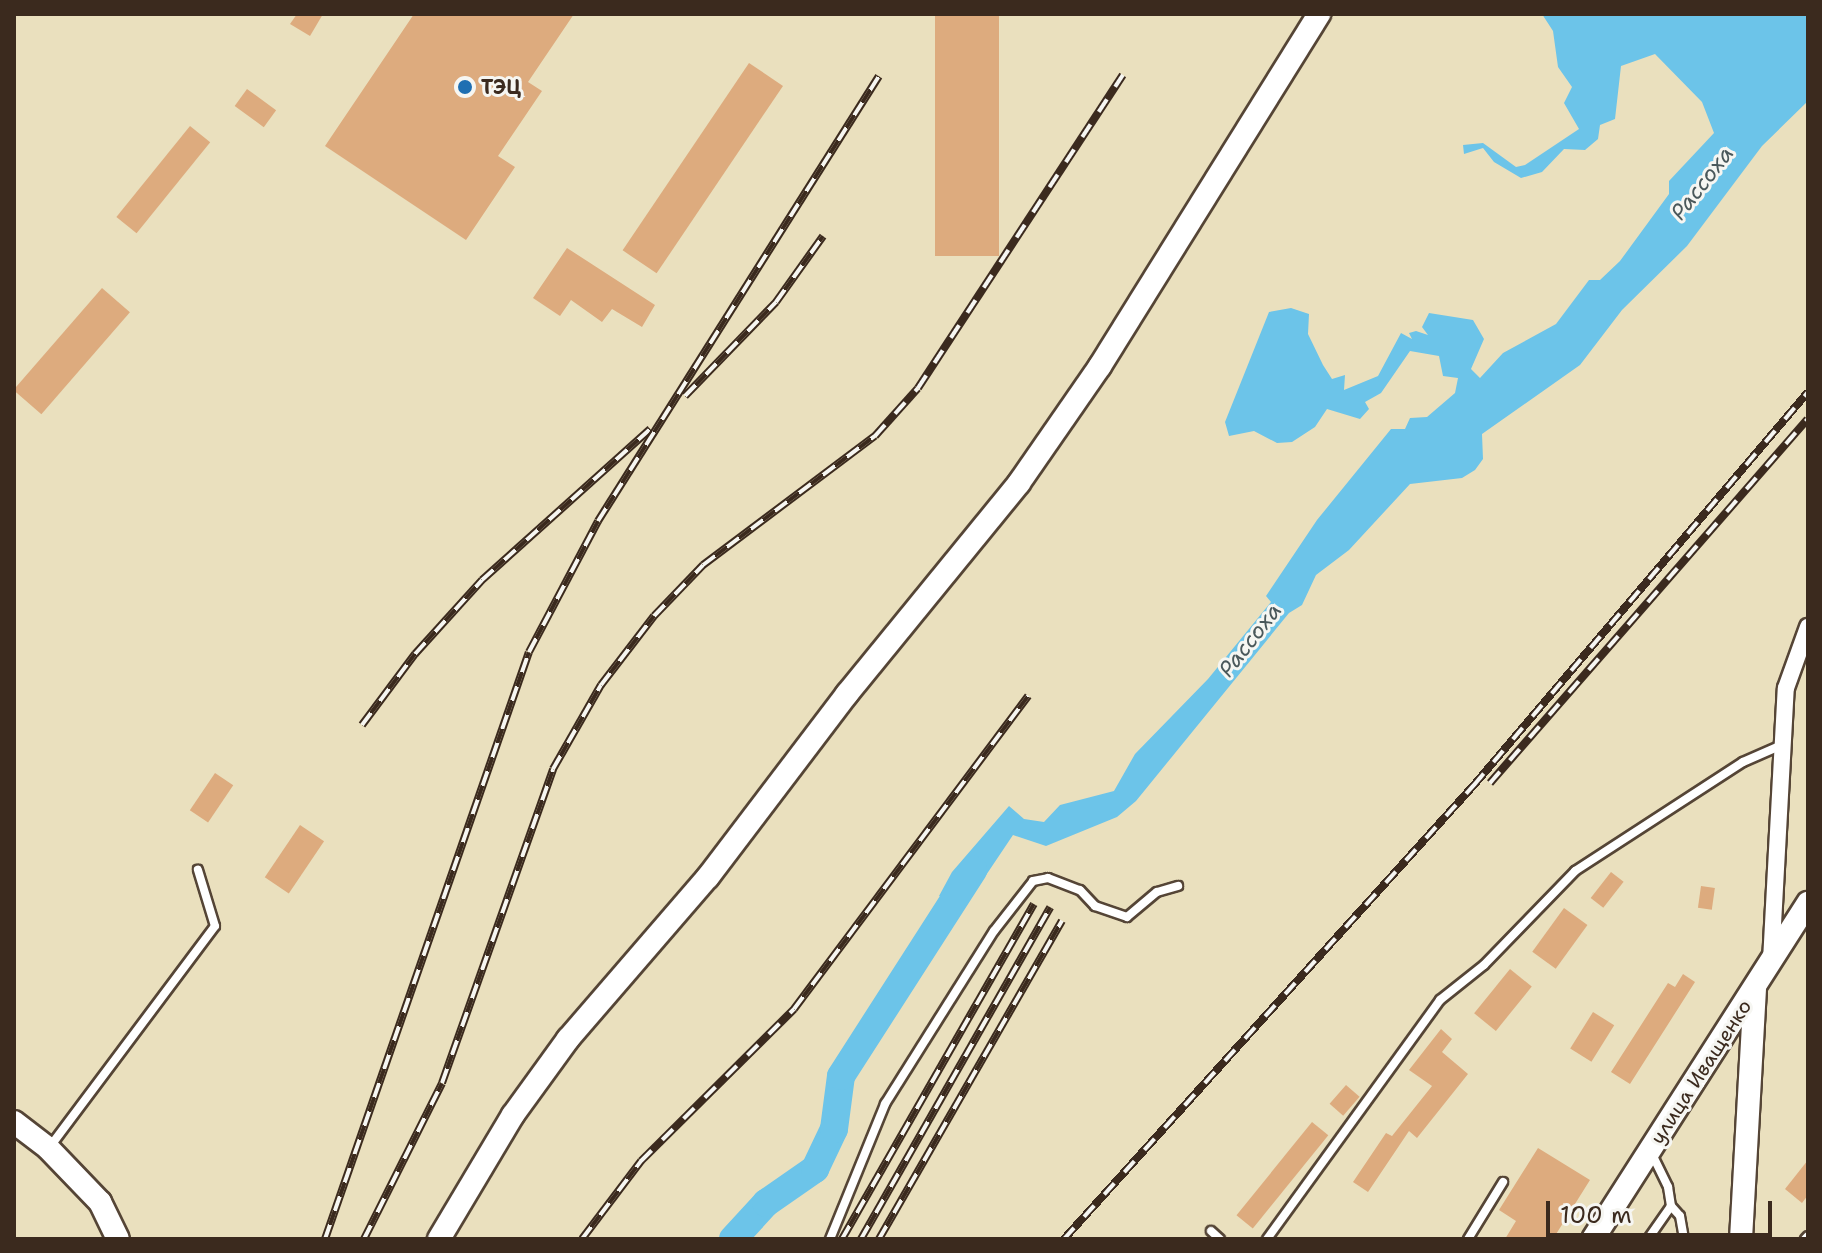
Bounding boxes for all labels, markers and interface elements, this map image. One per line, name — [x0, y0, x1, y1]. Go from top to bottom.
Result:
place label: ТЭЦ — [481, 75, 521, 99]
marker: ТЭЦ — [456, 78, 474, 96]
water label: Рассоха — [1665, 141, 1739, 225]
water label: Рассоха — [1213, 598, 1287, 682]
street label: улица Иващенко — [1645, 995, 1757, 1149]
scale bar — [1550, 1185, 1776, 1235]
text: 100 m — [1560, 1199, 1632, 1231]

